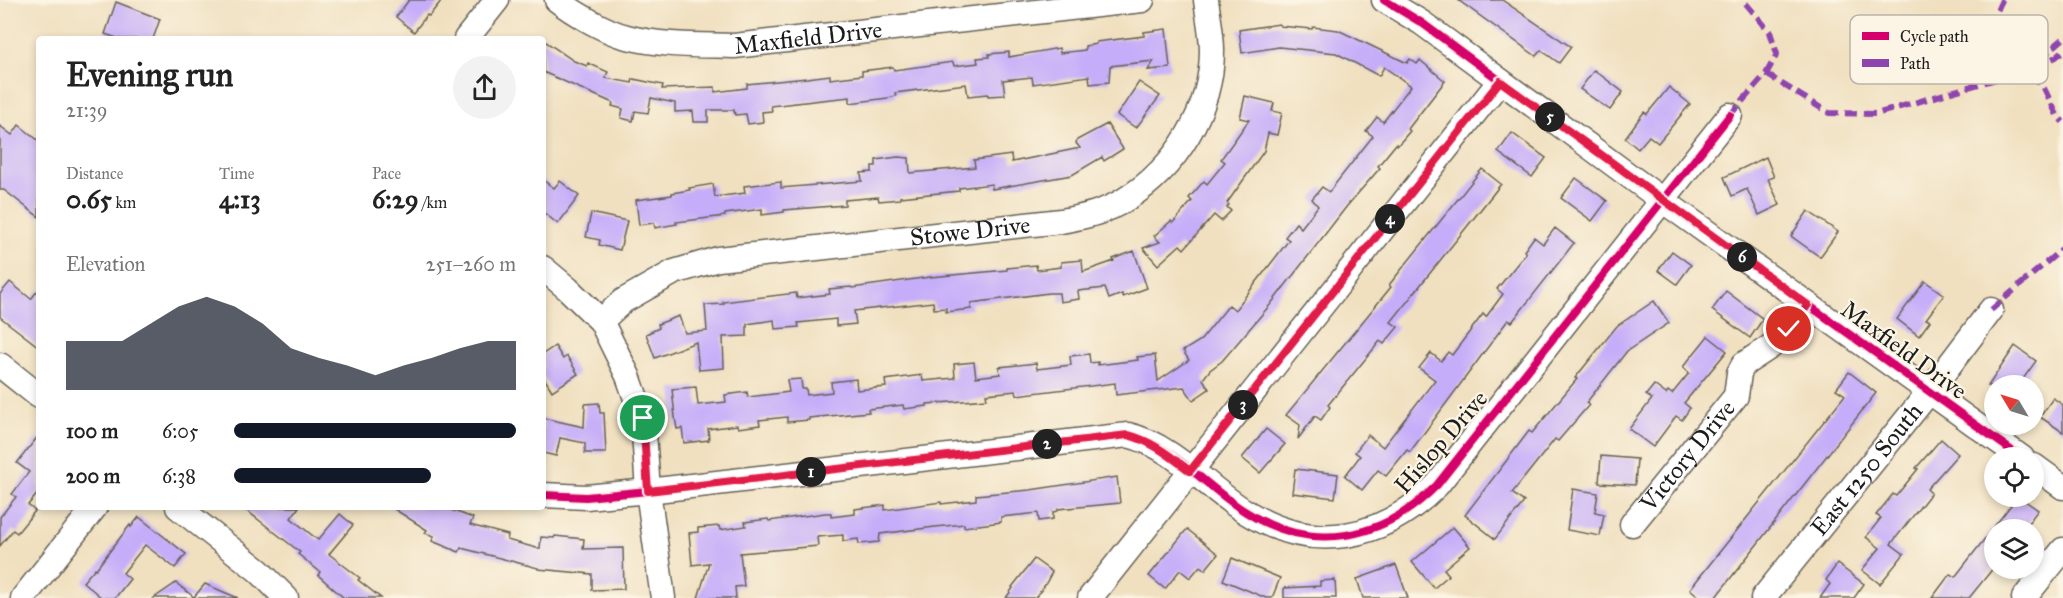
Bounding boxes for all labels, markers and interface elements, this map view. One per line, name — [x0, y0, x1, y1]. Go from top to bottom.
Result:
street label: Maxfield Drive — [733, 14, 884, 61]
legend — [1850, 15, 2048, 84]
text: Cycle path — [1900, 27, 1969, 46]
text: Path — [1900, 54, 1930, 73]
text: Evening run — [66, 55, 233, 95]
button: share — [453, 56, 516, 119]
text: 21:39 — [66, 98, 108, 122]
pin: 5 — [1535, 102, 1565, 132]
text: 5 — [1546, 107, 1554, 126]
text: Distance — [66, 164, 123, 183]
text: Time — [219, 164, 254, 183]
text: Pace — [372, 164, 401, 183]
text: 0.65 — [66, 183, 112, 215]
text: 4:13 — [219, 183, 261, 215]
text: 6:29 — [372, 183, 419, 215]
text: km — [112, 193, 136, 212]
text: /km — [419, 193, 447, 212]
pin: 4 — [1375, 204, 1405, 234]
text: 4 — [1386, 209, 1394, 228]
street label: Stowe Drive — [909, 210, 1032, 253]
pin: 6 — [1727, 242, 1757, 272]
text: 6 — [1738, 247, 1746, 266]
text: Elevation — [66, 252, 145, 276]
text: 251–260 m — [426, 252, 516, 276]
street label: Maxfield Drive — [1835, 294, 1973, 406]
pin — [1763, 303, 1814, 354]
icon: check — [1772, 312, 1805, 345]
north arrow — [1984, 375, 2044, 435]
map controls — [1984, 375, 2044, 579]
street label: Hislop Drive — [1388, 384, 1494, 500]
pin: 3 — [1228, 390, 1258, 420]
pin — [617, 392, 668, 443]
street label: Victory Drive — [1633, 394, 1742, 518]
text: 3 — [1240, 395, 1246, 414]
street label: East 1250 South — [1804, 397, 1929, 542]
icon: arrive — [626, 401, 659, 434]
text: 100 m — [66, 419, 118, 443]
text: 6:05 — [162, 419, 198, 443]
pin: 2 — [1032, 429, 1062, 459]
text: 2 — [1043, 434, 1051, 453]
button: locate — [1984, 447, 2044, 507]
pin: 1 — [796, 457, 826, 487]
text: 1 — [808, 462, 814, 481]
text: 200 m — [66, 464, 120, 488]
text: 6:38 — [162, 464, 196, 488]
button: layers — [1984, 519, 2044, 579]

